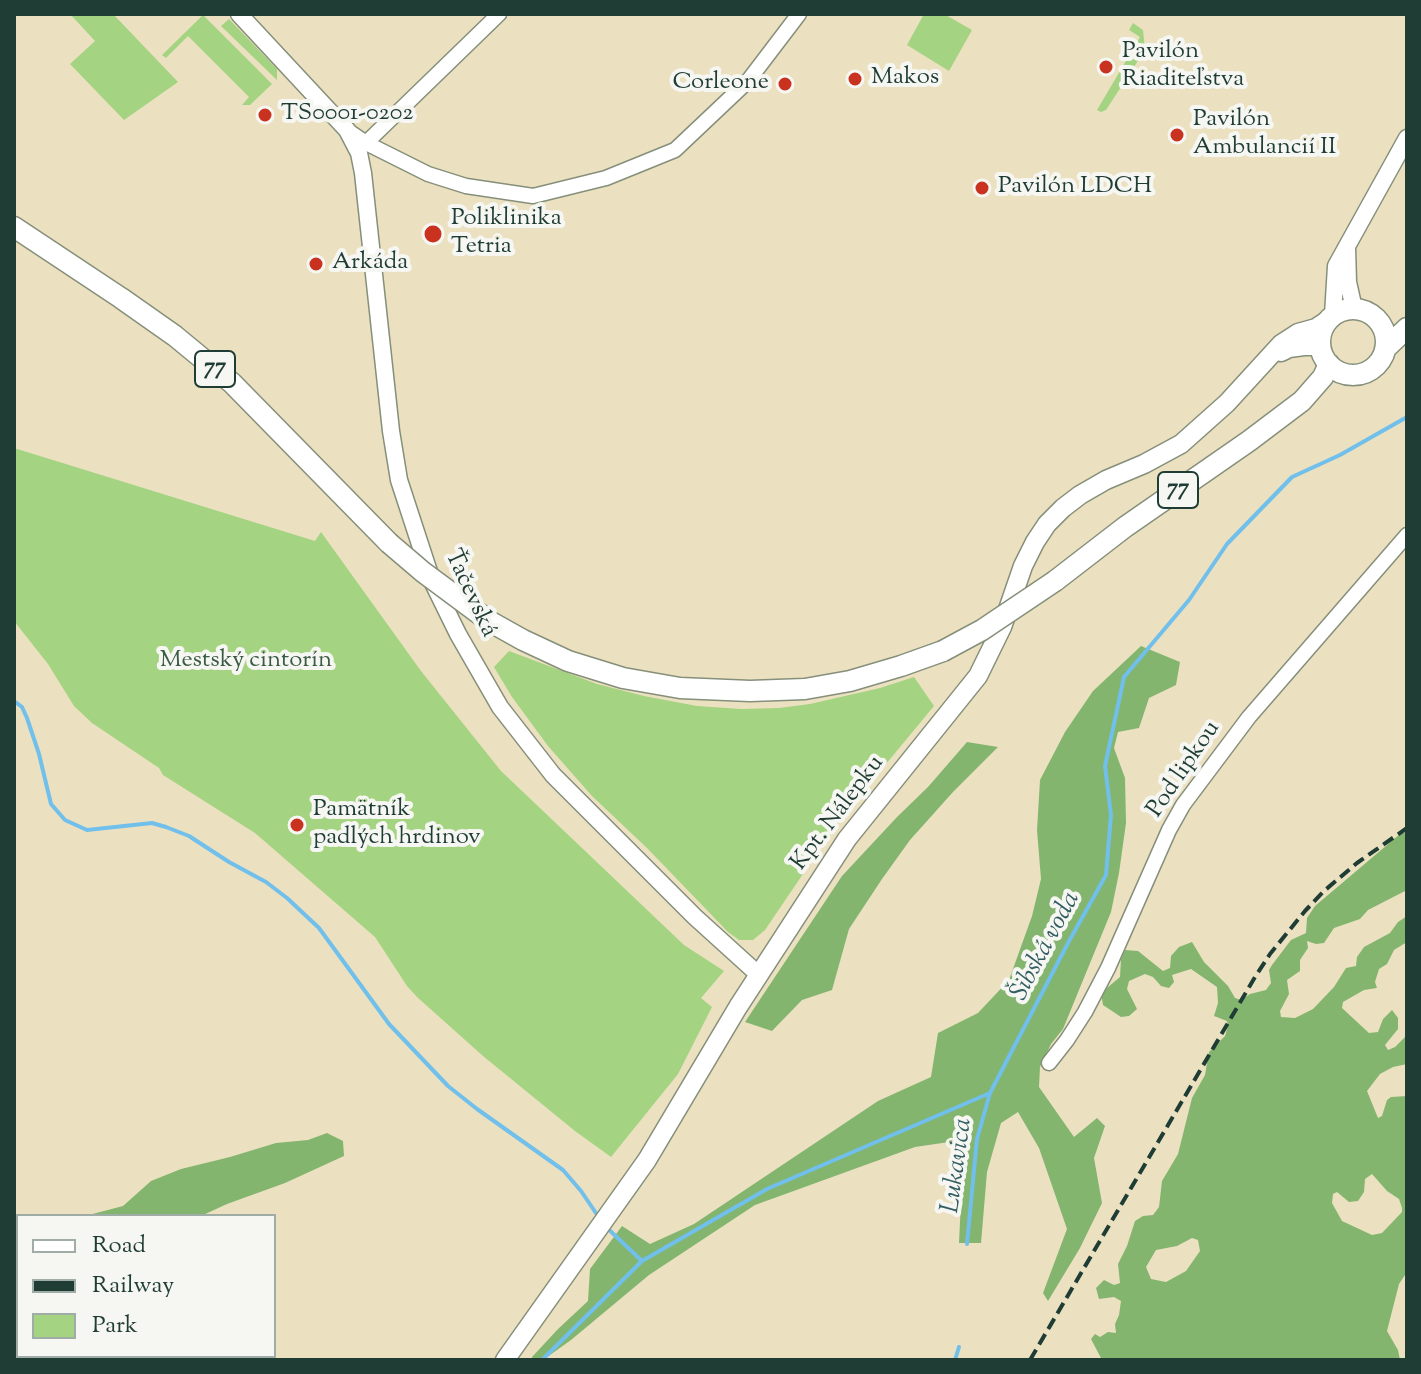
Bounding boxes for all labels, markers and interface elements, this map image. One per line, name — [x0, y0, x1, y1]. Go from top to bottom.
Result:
place label: Pavilón Riaditeľstva — [1122, 39, 1244, 95]
marker: Pavilón Riaditeľstva — [1097, 58, 1115, 76]
place label: Makos — [871, 65, 939, 93]
place label: Corleone — [672, 70, 769, 98]
marker: Makos — [846, 70, 864, 88]
marker: Corleone — [776, 75, 794, 93]
place label: TS0001-0202 — [281, 101, 413, 129]
marker: TS0001-0202 — [256, 106, 274, 124]
place label: Pavilón Ambulancií II — [1193, 107, 1336, 163]
marker: Pavilón Ambulancií II — [1168, 126, 1186, 144]
place label: Pavilón LDCH — [998, 174, 1152, 202]
marker: Pavilón LDCH — [973, 179, 991, 197]
place label: Poliklinika Tetria — [451, 206, 562, 262]
marker: Poliklinika Tetria — [422, 223, 444, 245]
place label: Arkáda — [332, 250, 408, 278]
marker: Arkáda — [307, 255, 325, 273]
road number: 77 — [195, 351, 235, 387]
road number: 77 — [1158, 472, 1198, 508]
street label: Ťačevská — [436, 546, 502, 642]
park label: Mestský cintorín — [160, 648, 332, 676]
street label: Pod lipkou — [1142, 716, 1228, 824]
street label: Kpt. Nálepku — [786, 751, 892, 877]
place label: Pamätník padlých hrdinov — [313, 797, 481, 853]
marker: Pamätník padlých hrdinov — [288, 816, 306, 834]
water label: Šibská voda — [1005, 887, 1089, 1007]
water label: Lukavica — [937, 1116, 981, 1216]
legend — [16, 1214, 276, 1358]
text: Road — [92, 1229, 146, 1263]
text: Railway — [92, 1269, 174, 1303]
text: Park — [92, 1309, 138, 1343]

